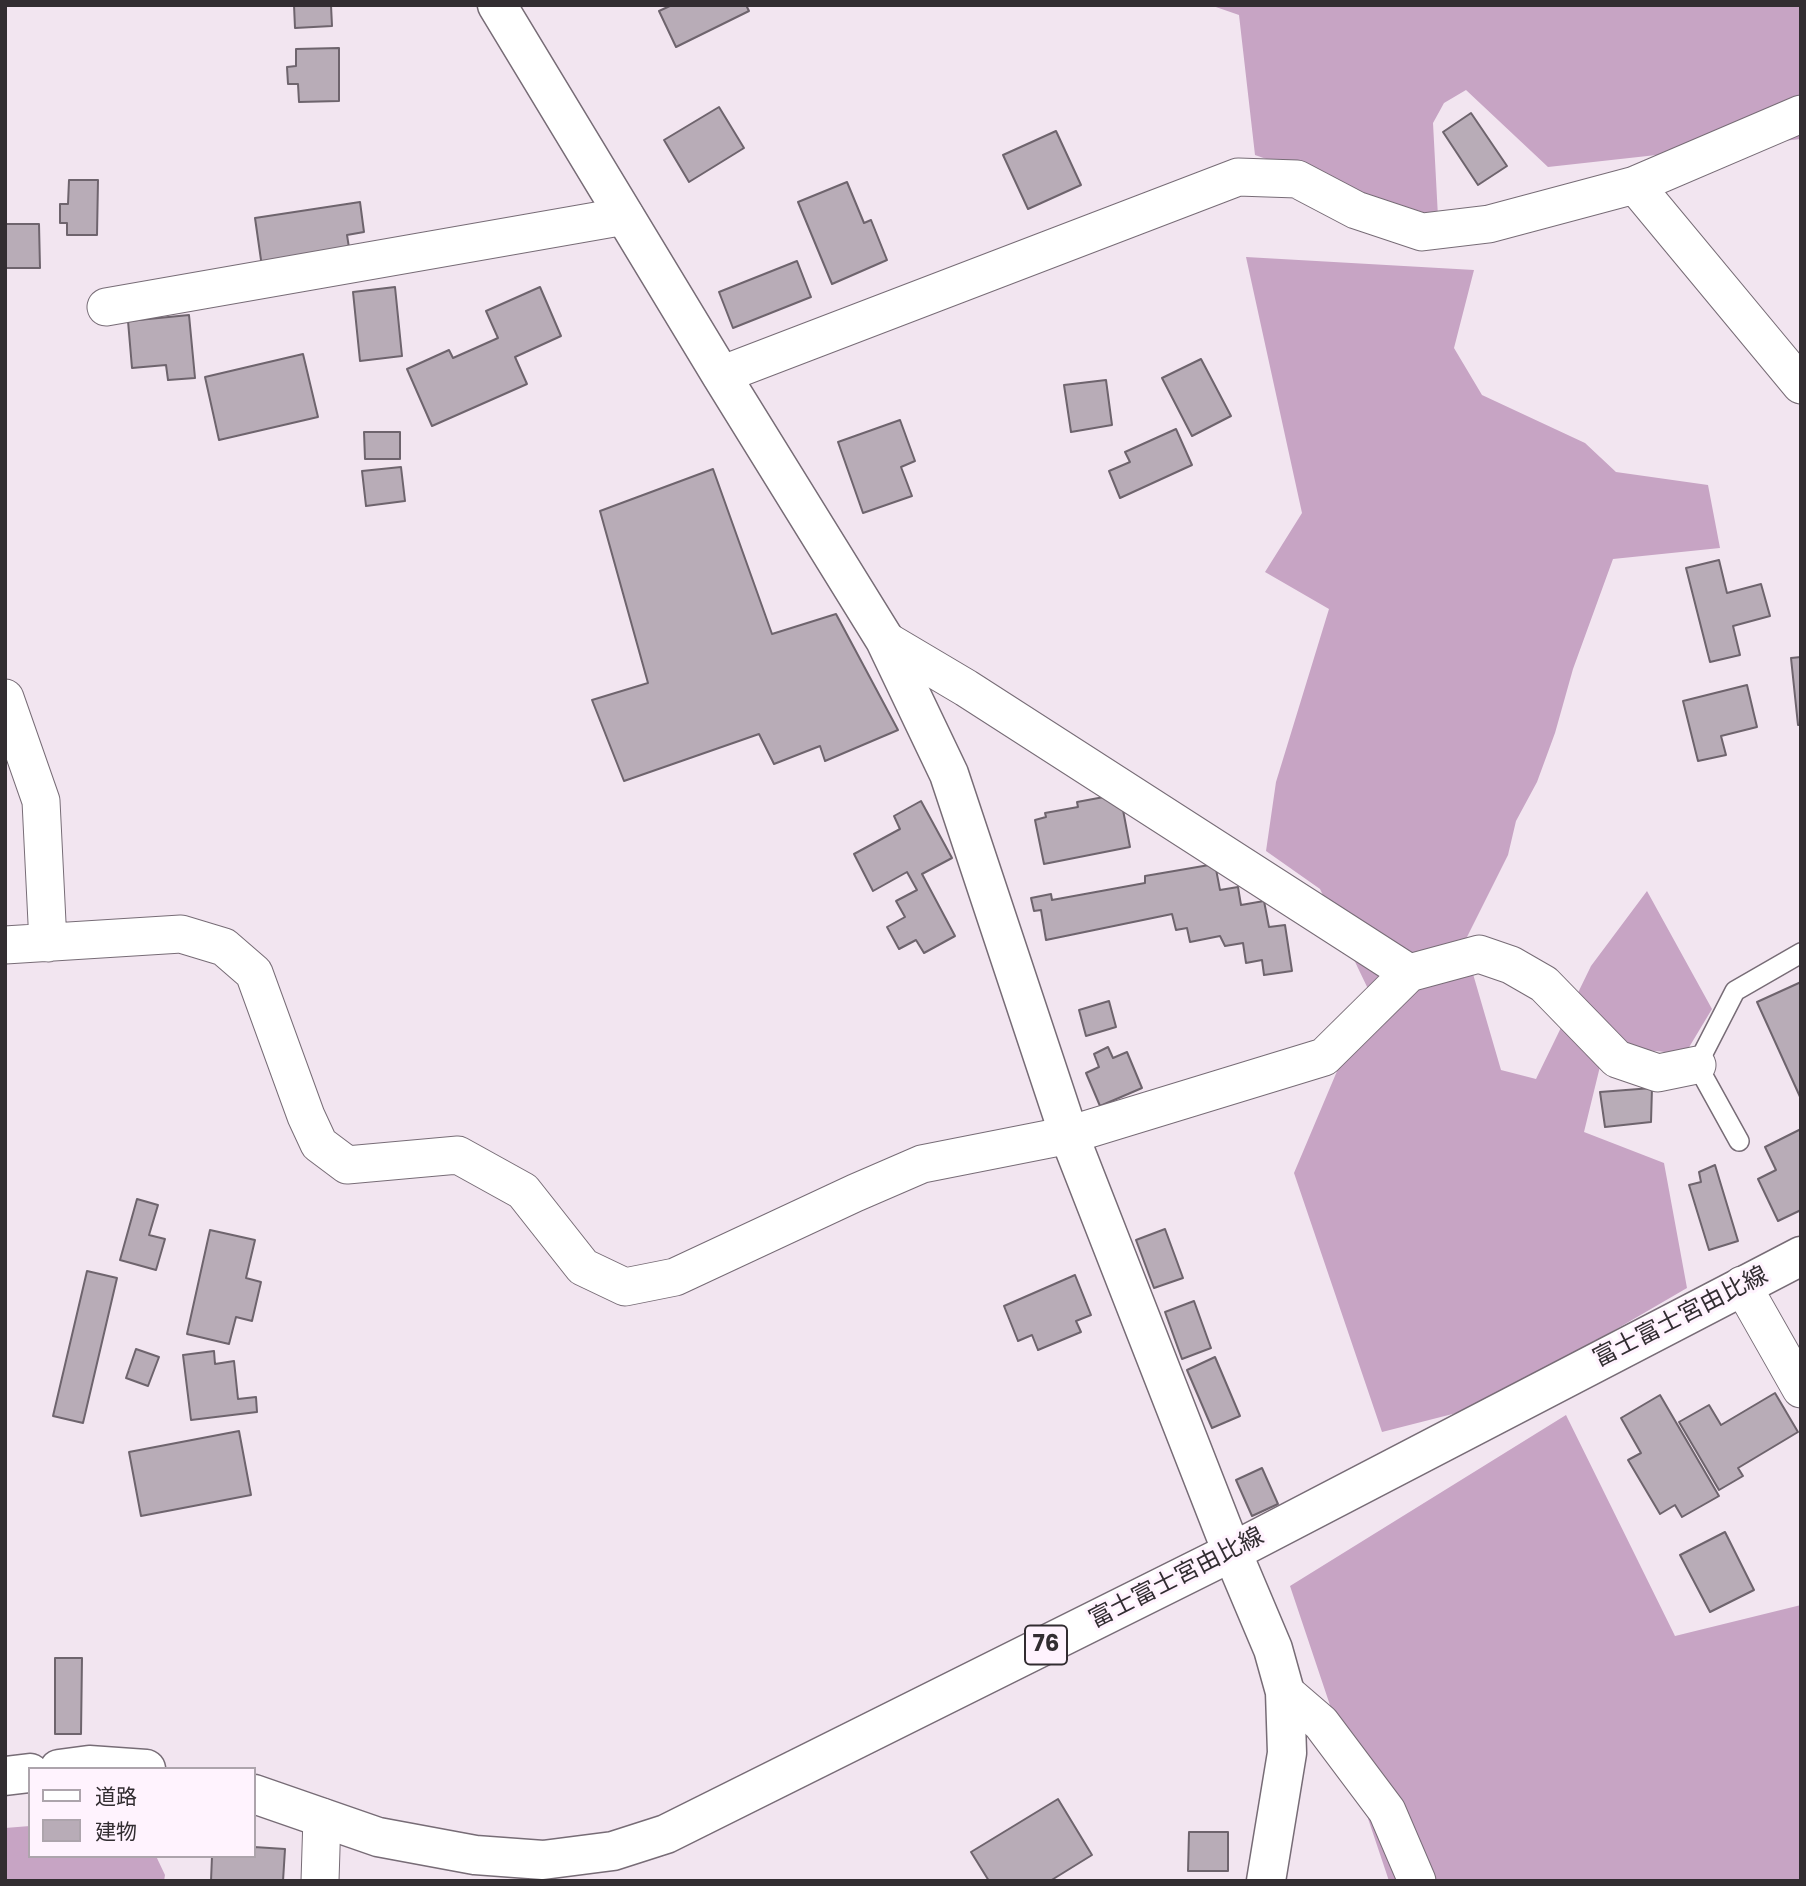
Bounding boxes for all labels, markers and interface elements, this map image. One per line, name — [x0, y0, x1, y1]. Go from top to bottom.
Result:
street label: 富士富士宮由比線 — [1589, 1262, 1773, 1374]
street label: 富士富士宮由比線 — [1085, 1523, 1269, 1635]
road number: 76 — [1025, 1626, 1067, 1664]
legend — [28, 1767, 256, 1858]
text: 道路 — [95, 1782, 137, 1811]
text: 建物 — [95, 1817, 137, 1846]

